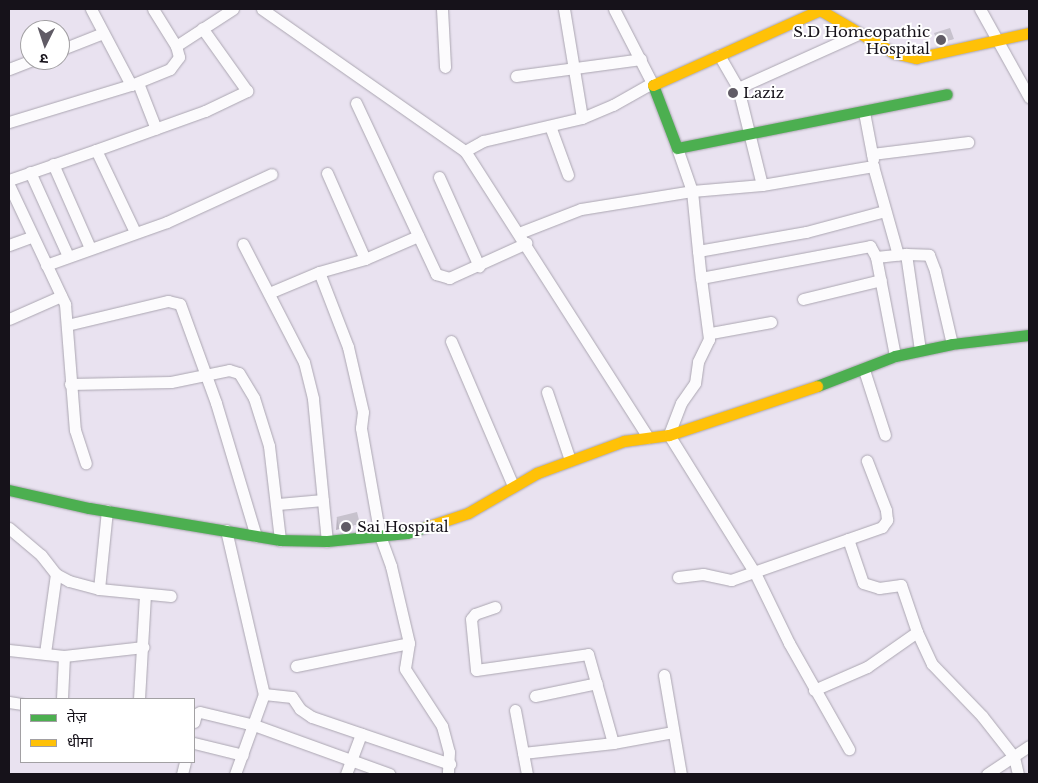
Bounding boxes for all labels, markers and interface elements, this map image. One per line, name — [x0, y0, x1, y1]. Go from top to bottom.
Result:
north arrow — [20, 20, 70, 70]
place label: S.D Homeopathic Hospital — [793, 22, 930, 57]
marker: S.D Homeopathic Hospital — [934, 33, 948, 47]
text: उ — [39, 50, 49, 68]
place label: Laziz — [743, 84, 784, 102]
marker: Laziz — [727, 87, 739, 99]
place label: Sai Hospital — [357, 518, 449, 536]
marker: Sai Hospital — [339, 520, 353, 534]
legend — [20, 698, 195, 763]
text: तेज़ — [67, 707, 87, 726]
text: धीमा — [67, 732, 93, 751]

